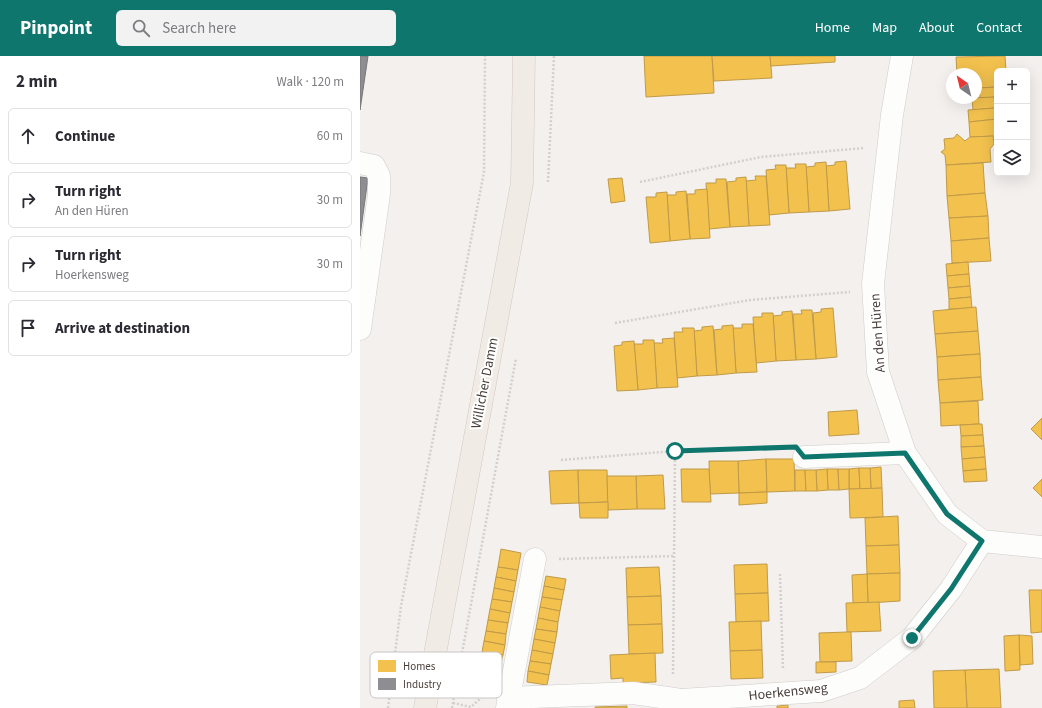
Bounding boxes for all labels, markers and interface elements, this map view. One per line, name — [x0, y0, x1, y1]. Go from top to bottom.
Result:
search box — [116, 10, 396, 46]
text: Pinpoint — [20, 15, 92, 42]
icon: search — [130, 17, 152, 39]
text: Search here — [162, 18, 236, 39]
text: Home — [815, 18, 850, 38]
text: Map — [872, 18, 897, 38]
text: About — [919, 18, 954, 38]
text: Contact — [976, 18, 1022, 38]
north arrow — [946, 68, 982, 104]
map controls — [994, 68, 1030, 176]
button: + — [994, 68, 1030, 104]
text: 2 min — [16, 70, 57, 94]
text: Walk · 120 m — [276, 73, 344, 91]
button: − — [994, 104, 1030, 140]
icon: ahead — [17, 125, 39, 147]
text: Continue — [55, 126, 115, 147]
text: 60 m — [317, 127, 343, 145]
button: layers — [994, 140, 1030, 176]
text: Turn right — [55, 181, 121, 202]
icon: right — [17, 189, 39, 211]
text: 30 m — [317, 191, 343, 209]
text: An den Hüren — [55, 202, 129, 220]
text: Turn right — [55, 245, 121, 266]
icon: right — [17, 253, 39, 275]
text: 30 m — [317, 255, 343, 273]
text: Hoerkensweg — [55, 266, 129, 284]
street label: An den Hüren — [865, 293, 891, 373]
icon: arrive — [17, 317, 39, 339]
text: Arrive at destination — [55, 318, 190, 339]
street label: Willicher Damm — [466, 336, 504, 431]
route start — [666, 442, 684, 460]
route end — [903, 629, 921, 647]
legend — [370, 652, 502, 698]
text: Homes — [403, 659, 436, 674]
text: Industry — [403, 677, 441, 692]
street label: Hoerkensweg — [748, 678, 829, 706]

